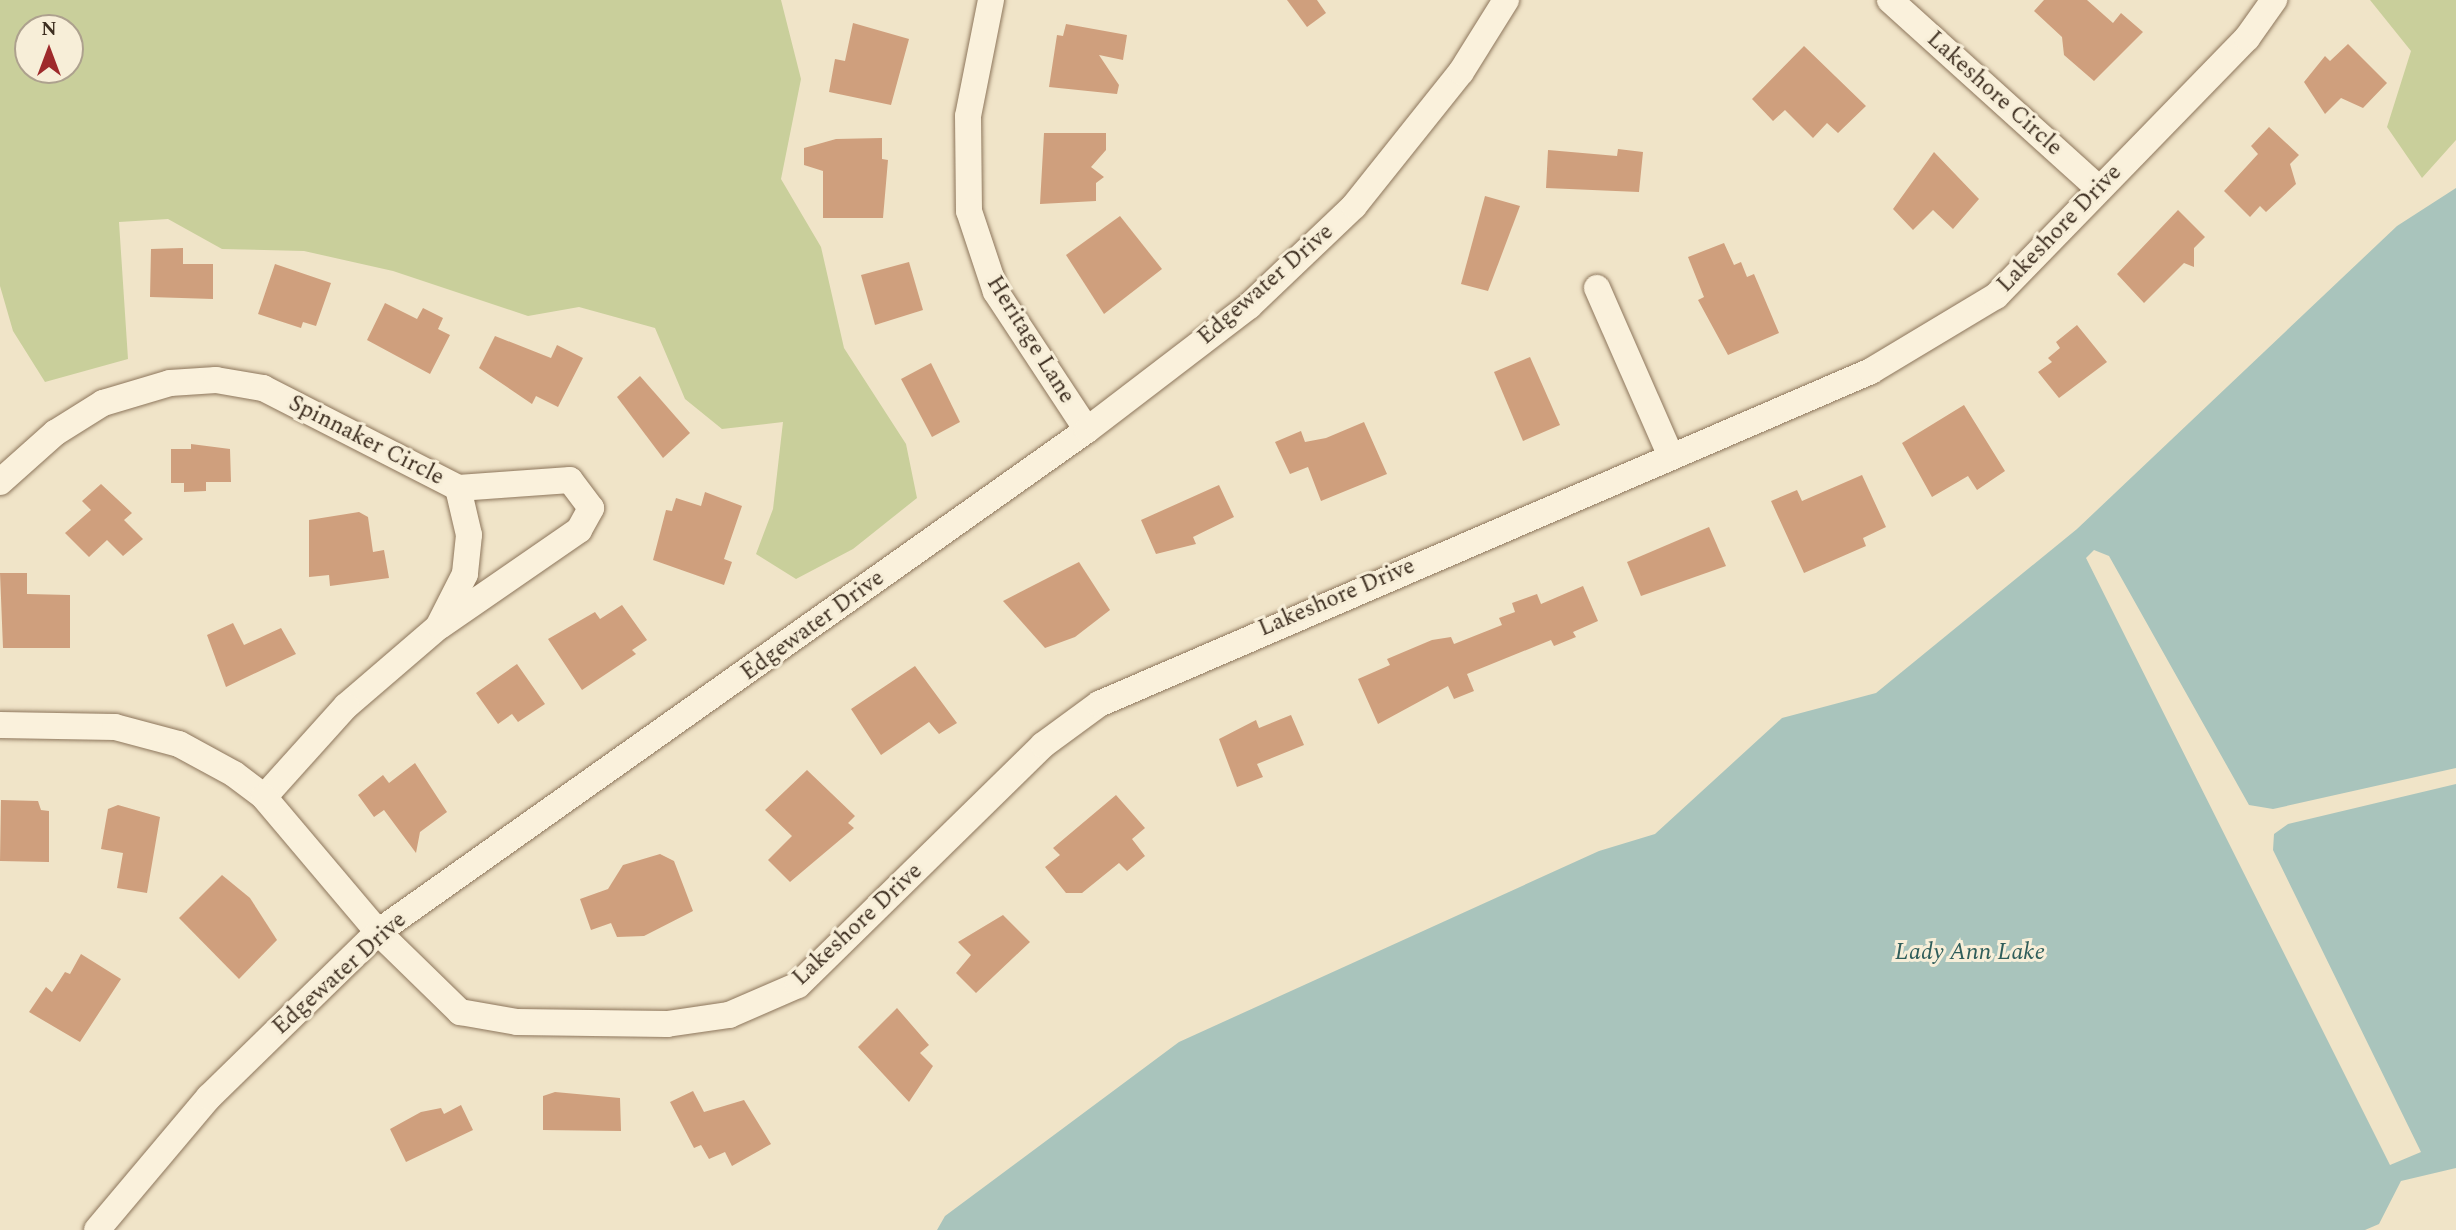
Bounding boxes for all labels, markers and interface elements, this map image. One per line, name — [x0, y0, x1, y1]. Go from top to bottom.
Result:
north arrow — [14, 14, 84, 84]
text: N — [41, 15, 57, 44]
street label: Lakeshore Circle — [1921, 26, 2067, 162]
street label: Lakeshore Drive — [1992, 159, 2128, 299]
street label: Edgewater Drive — [1193, 219, 1339, 351]
street label: Heritage Lane — [980, 271, 1080, 409]
street label: Spinnaker Circle — [284, 390, 448, 492]
street label: Lakeshore Drive — [1255, 553, 1419, 643]
street label: Edgewater Drive — [736, 565, 890, 687]
street label: Lakeshore Drive — [787, 858, 929, 992]
street label: Edgewater Drive — [267, 907, 413, 1041]
water label: Lady Ann Lake — [1895, 939, 2045, 967]

